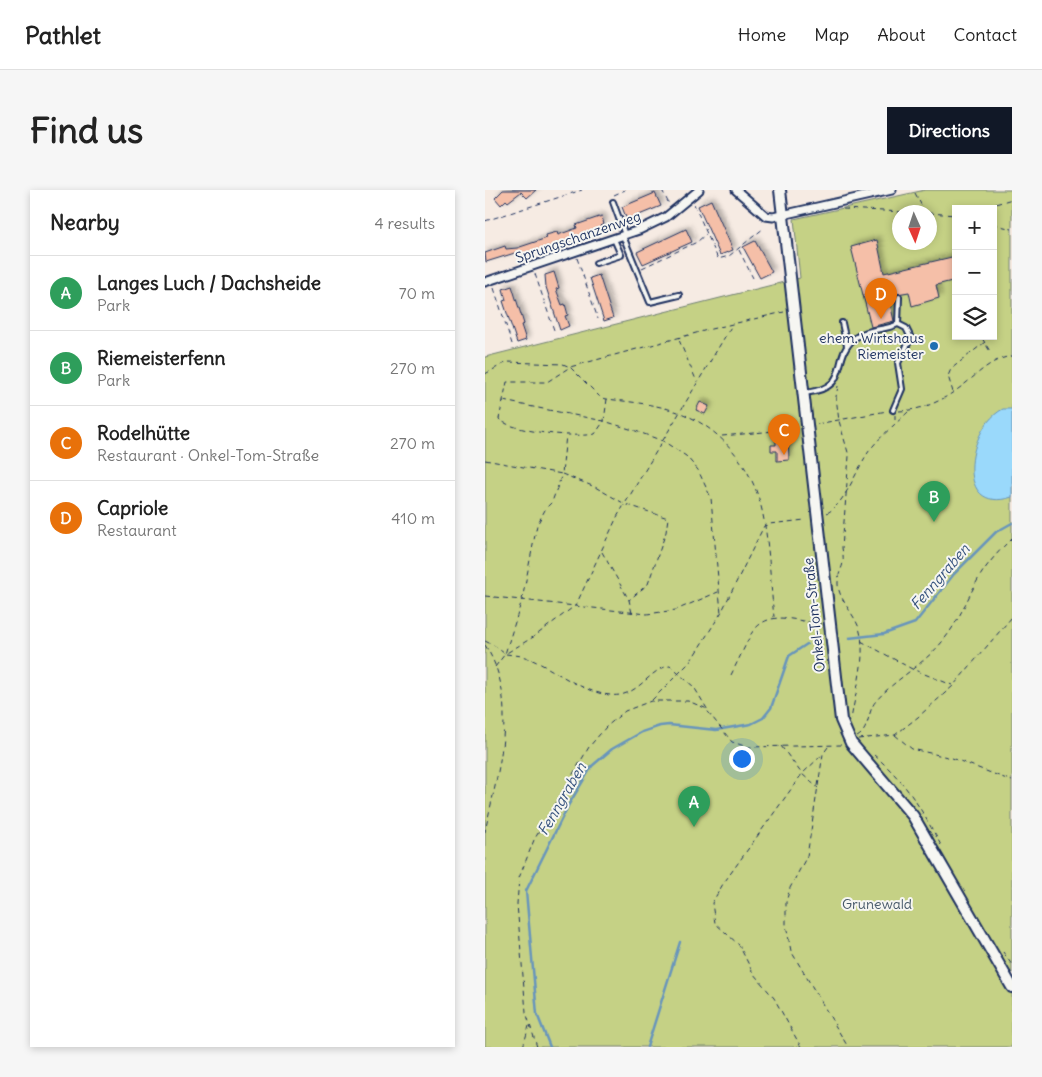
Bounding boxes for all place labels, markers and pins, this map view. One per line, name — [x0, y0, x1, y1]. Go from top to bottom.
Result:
pin: D — [865, 278, 897, 319]
place label: ehem. Wirtshaus Riemeister — [819, 329, 924, 363]
marker: ehem. Wirtshaus Riemeister — [928, 340, 940, 352]
pin: C — [768, 414, 800, 455]
pin: B — [918, 481, 950, 522]
pin: A — [678, 786, 710, 827]

